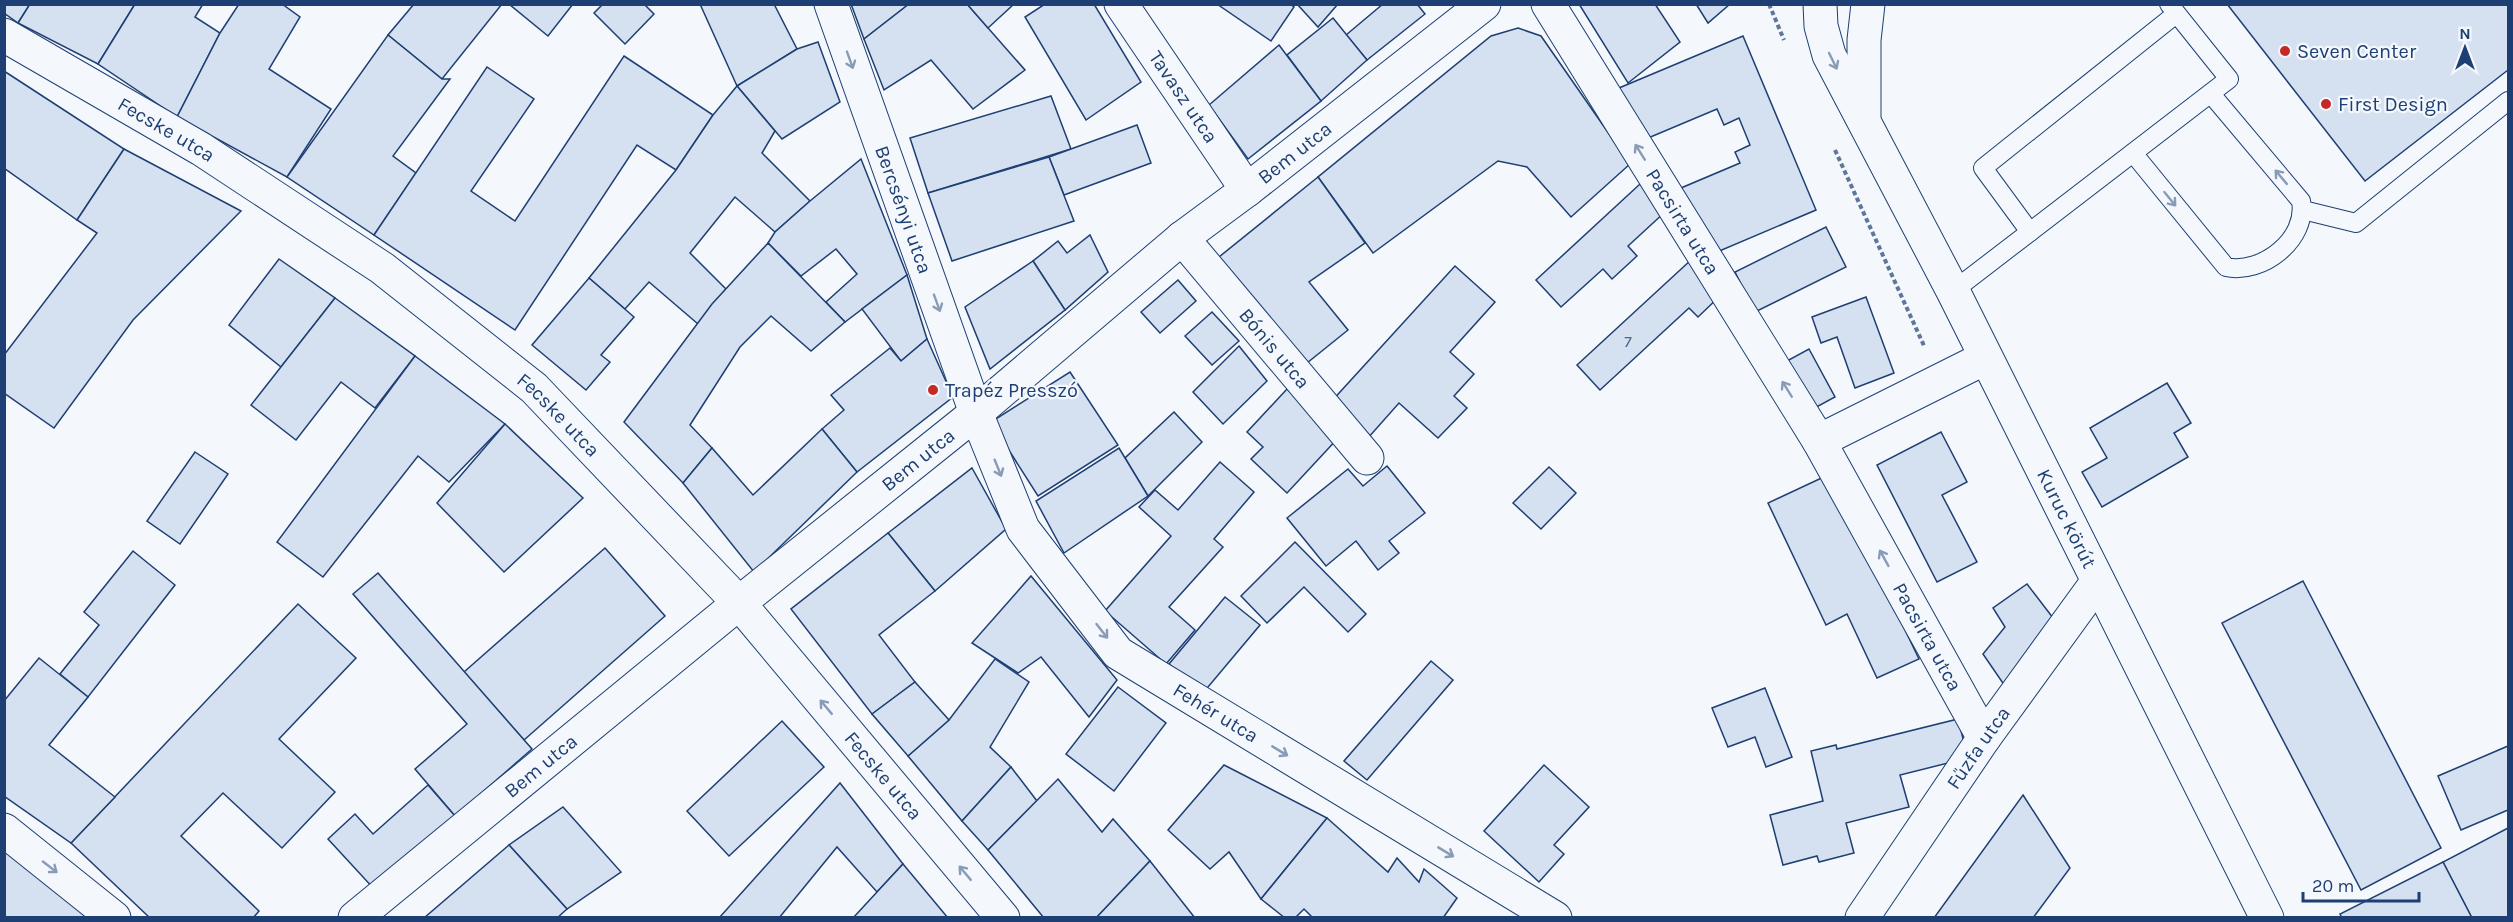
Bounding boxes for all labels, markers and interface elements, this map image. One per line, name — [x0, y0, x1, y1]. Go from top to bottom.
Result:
north arrow — [2435, 18, 2495, 78]
text: N — [2459, 24, 2471, 43]
place label: Seven Center — [2297, 40, 2417, 63]
marker: Seven Center — [2278, 44, 2292, 58]
street label: Tavasz utca — [1144, 47, 1223, 147]
one-way arrow — [846, 50, 857, 69]
one-way arrow — [1827, 52, 1839, 70]
street label: Fecske utca — [114, 93, 219, 167]
place label: First Design — [2338, 93, 2448, 116]
marker: First Design — [2319, 97, 2333, 111]
street label: Bem utca — [1253, 117, 1336, 189]
street label: Bercsényi utca — [870, 143, 937, 277]
one-way arrow — [1633, 144, 1646, 161]
street label: Pacsirta utca — [1641, 165, 1724, 279]
one-way arrow — [2274, 169, 2287, 185]
one-way arrow — [2163, 190, 2176, 206]
one-way arrow — [932, 293, 943, 312]
street label: Bónis utca — [1234, 304, 1315, 393]
house number: 7 — [1624, 332, 1632, 351]
street label: Fecske utca — [512, 368, 604, 462]
place label: Trapéz Presszó — [945, 379, 1078, 402]
one-way arrow — [1781, 381, 1793, 398]
marker: Trapéz Presszó — [926, 383, 940, 397]
street label: Bem utca — [877, 424, 959, 496]
one-way arrow — [993, 458, 1004, 476]
street label: Kuruc körút — [2032, 465, 2101, 572]
one-way arrow — [1878, 550, 1890, 567]
street label: Pacsirta utca — [1888, 579, 1967, 695]
one-way arrow — [1095, 623, 1108, 639]
street label: Fehér utca — [1169, 678, 1263, 748]
one-way arrow — [820, 699, 833, 715]
street label: Fűzfa utca — [1942, 702, 2015, 794]
street label: Fecske utca — [840, 727, 927, 825]
street label: Bem utca — [500, 730, 582, 803]
one-way arrow — [1271, 745, 1288, 757]
one-way arrow — [1437, 846, 1454, 858]
one-way arrow — [42, 860, 58, 873]
scale bar — [2303, 865, 2418, 903]
one-way arrow — [958, 866, 972, 881]
text: 20 m — [2312, 875, 2354, 897]

